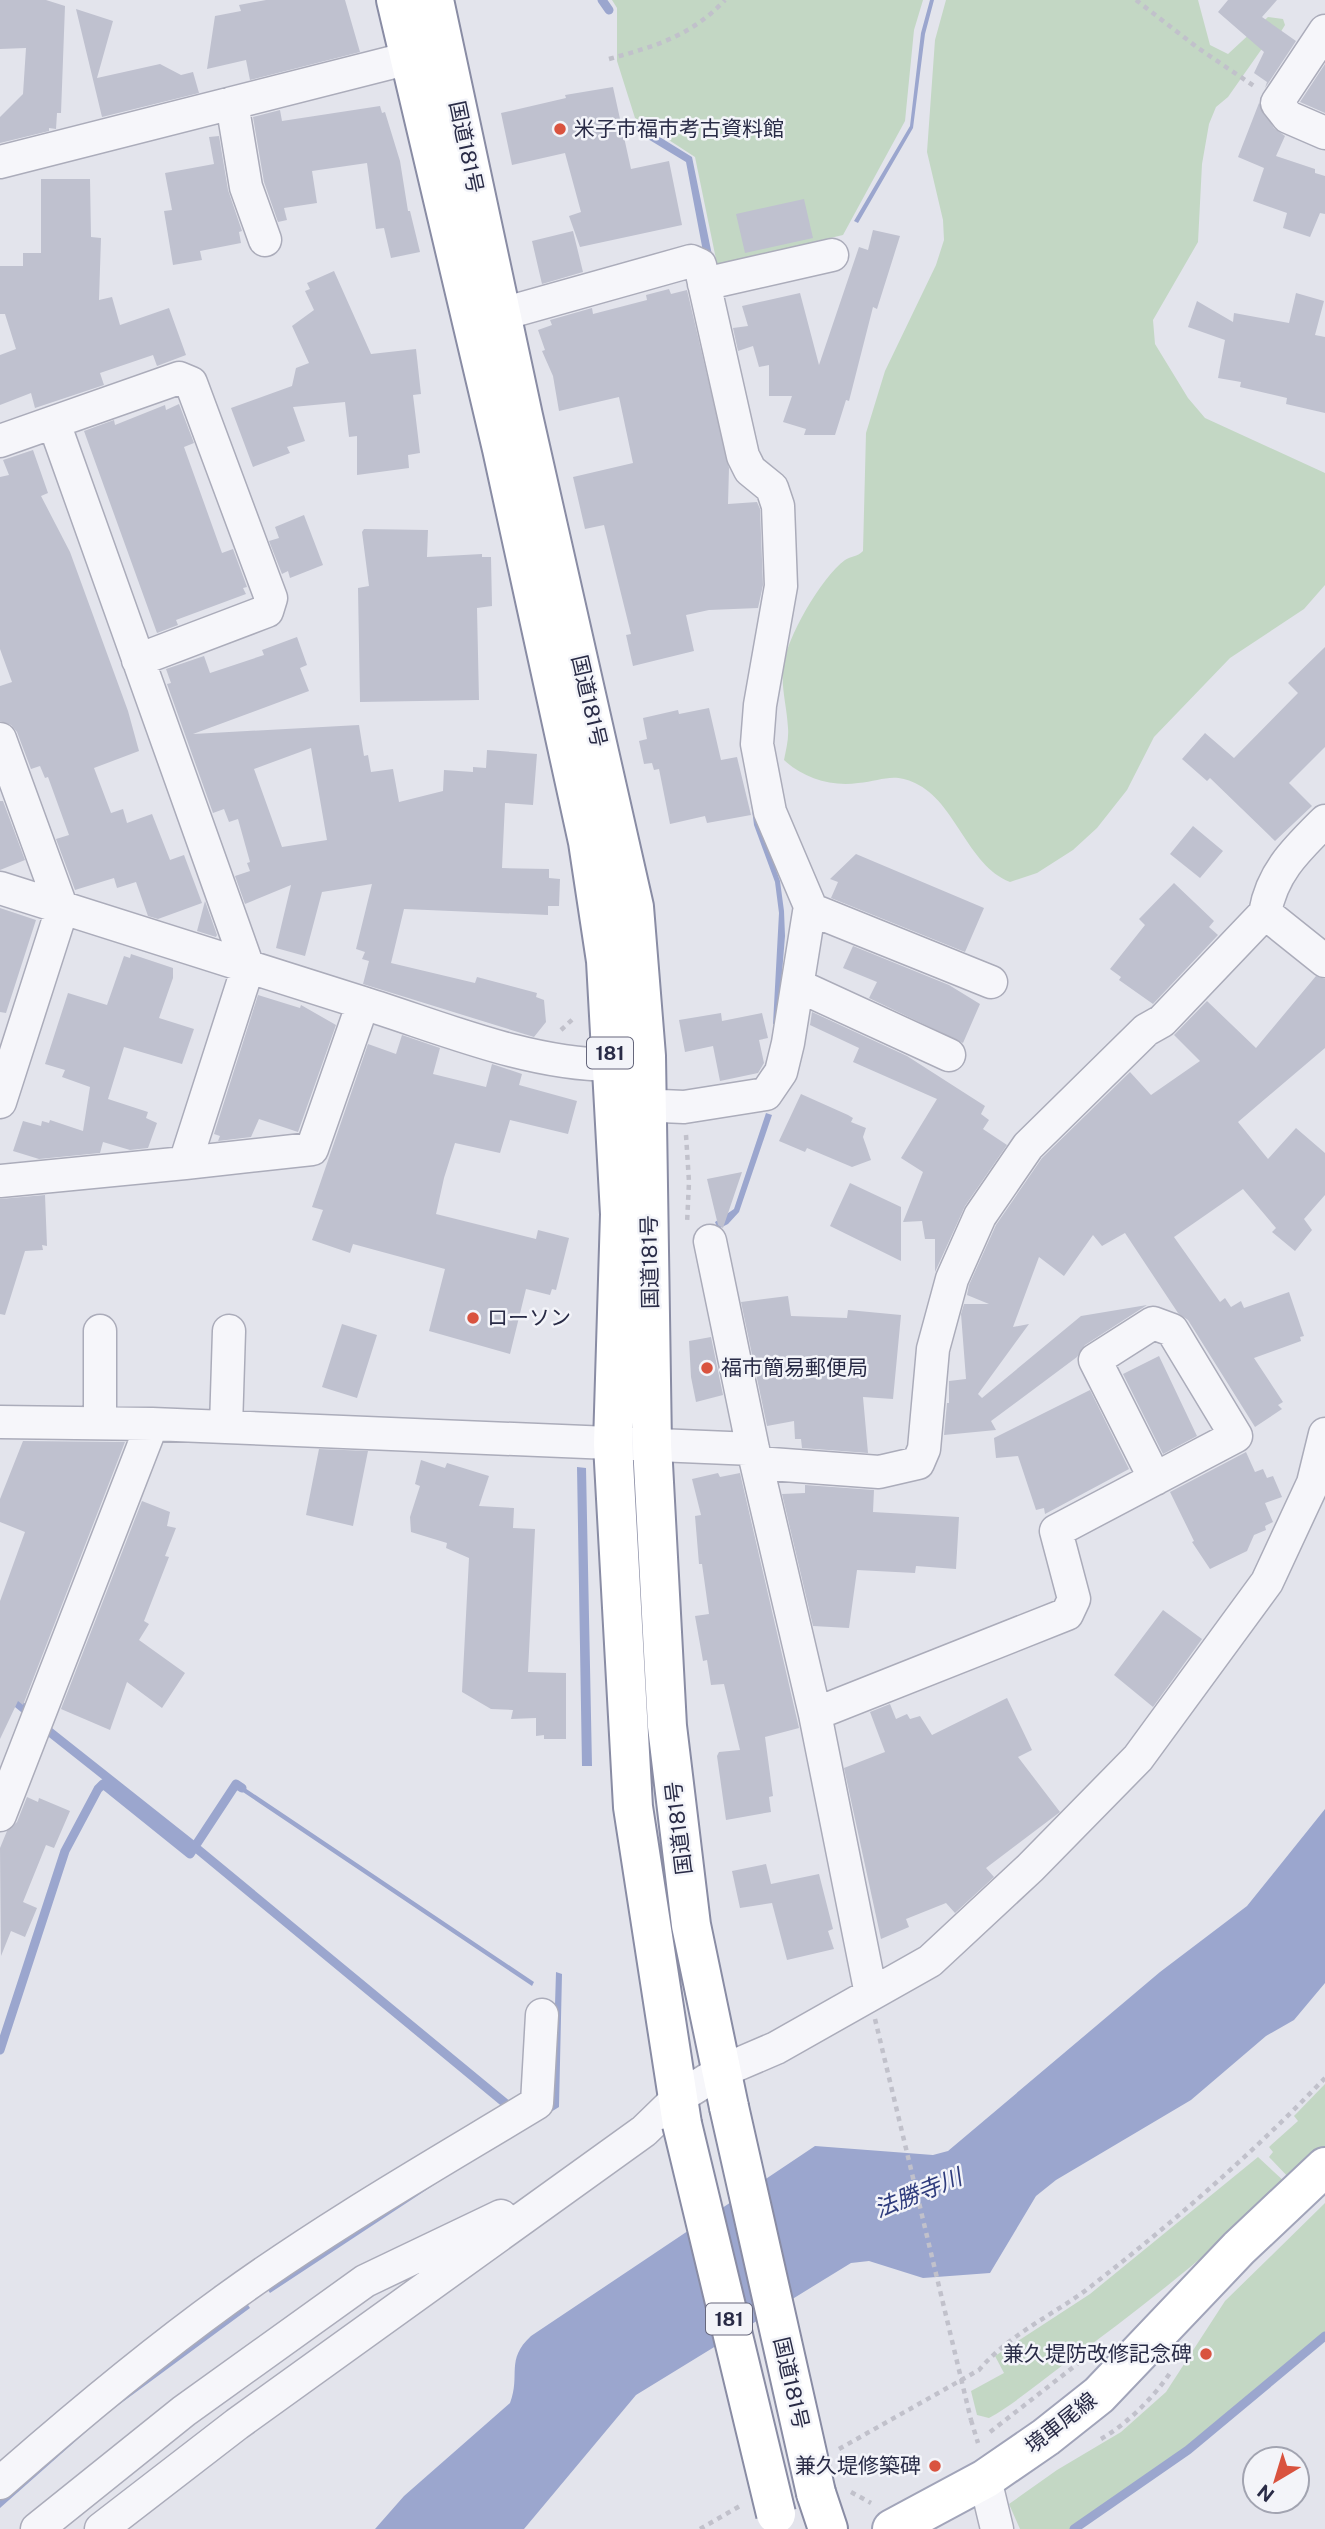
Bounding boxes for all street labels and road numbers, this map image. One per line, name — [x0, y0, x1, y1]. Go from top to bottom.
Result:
street label: 国道181号 — [445, 98, 488, 195]
street label: 国道181号 — [567, 652, 612, 749]
road number: 181 — [587, 1037, 633, 1068]
street label: 国道181号 — [636, 1215, 663, 1309]
street label: 国道181号 — [660, 1780, 697, 1876]
road number: 181 — [706, 2304, 752, 2334]
street label: 国道181号 — [769, 2334, 814, 2431]
street label: 境車尾線 — [1020, 2387, 1101, 2458]

